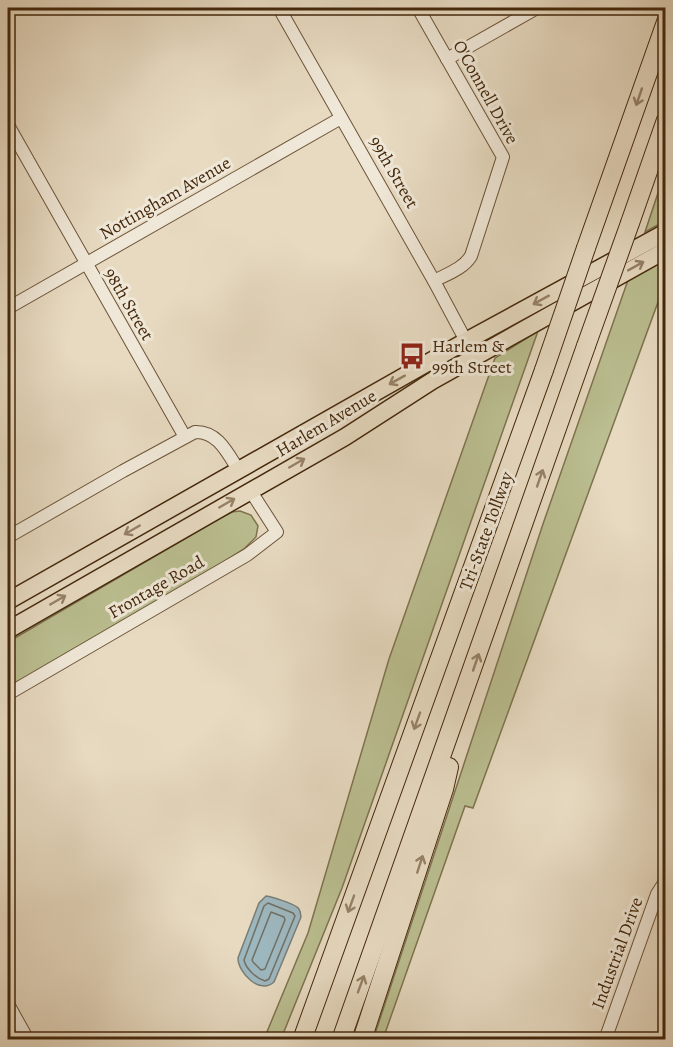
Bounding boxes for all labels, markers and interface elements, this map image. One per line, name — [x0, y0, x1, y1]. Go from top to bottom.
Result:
street label: O'Connell Drive — [448, 36, 524, 148]
one-way arrow — [633, 87, 644, 106]
street label: 99th Street — [364, 131, 424, 213]
street label: Nottingham Avenue — [95, 151, 235, 245]
one-way arrow — [627, 260, 644, 272]
street label: 98th Street — [99, 263, 159, 345]
one-way arrow — [532, 295, 549, 307]
place label: Harlem & 99th Street — [432, 334, 512, 379]
bus stop icon: Harlem & 99th Street — [397, 341, 427, 371]
one-way arrow — [389, 375, 406, 387]
street label: Harlem Avenue — [271, 384, 381, 462]
one-way arrow — [289, 457, 306, 469]
street label: Tri-State Tollway — [453, 467, 519, 594]
one-way arrow — [536, 469, 547, 488]
one-way arrow — [218, 497, 235, 509]
one-way arrow — [124, 525, 142, 536]
street label: Frontage Road — [104, 550, 209, 624]
one-way arrow — [49, 594, 66, 606]
one-way arrow — [471, 653, 482, 672]
one-way arrow — [411, 711, 422, 730]
one-way arrow — [415, 855, 426, 874]
one-way arrow — [344, 894, 355, 913]
street label: Industrial Drive — [586, 894, 648, 1012]
one-way arrow — [357, 976, 368, 994]

